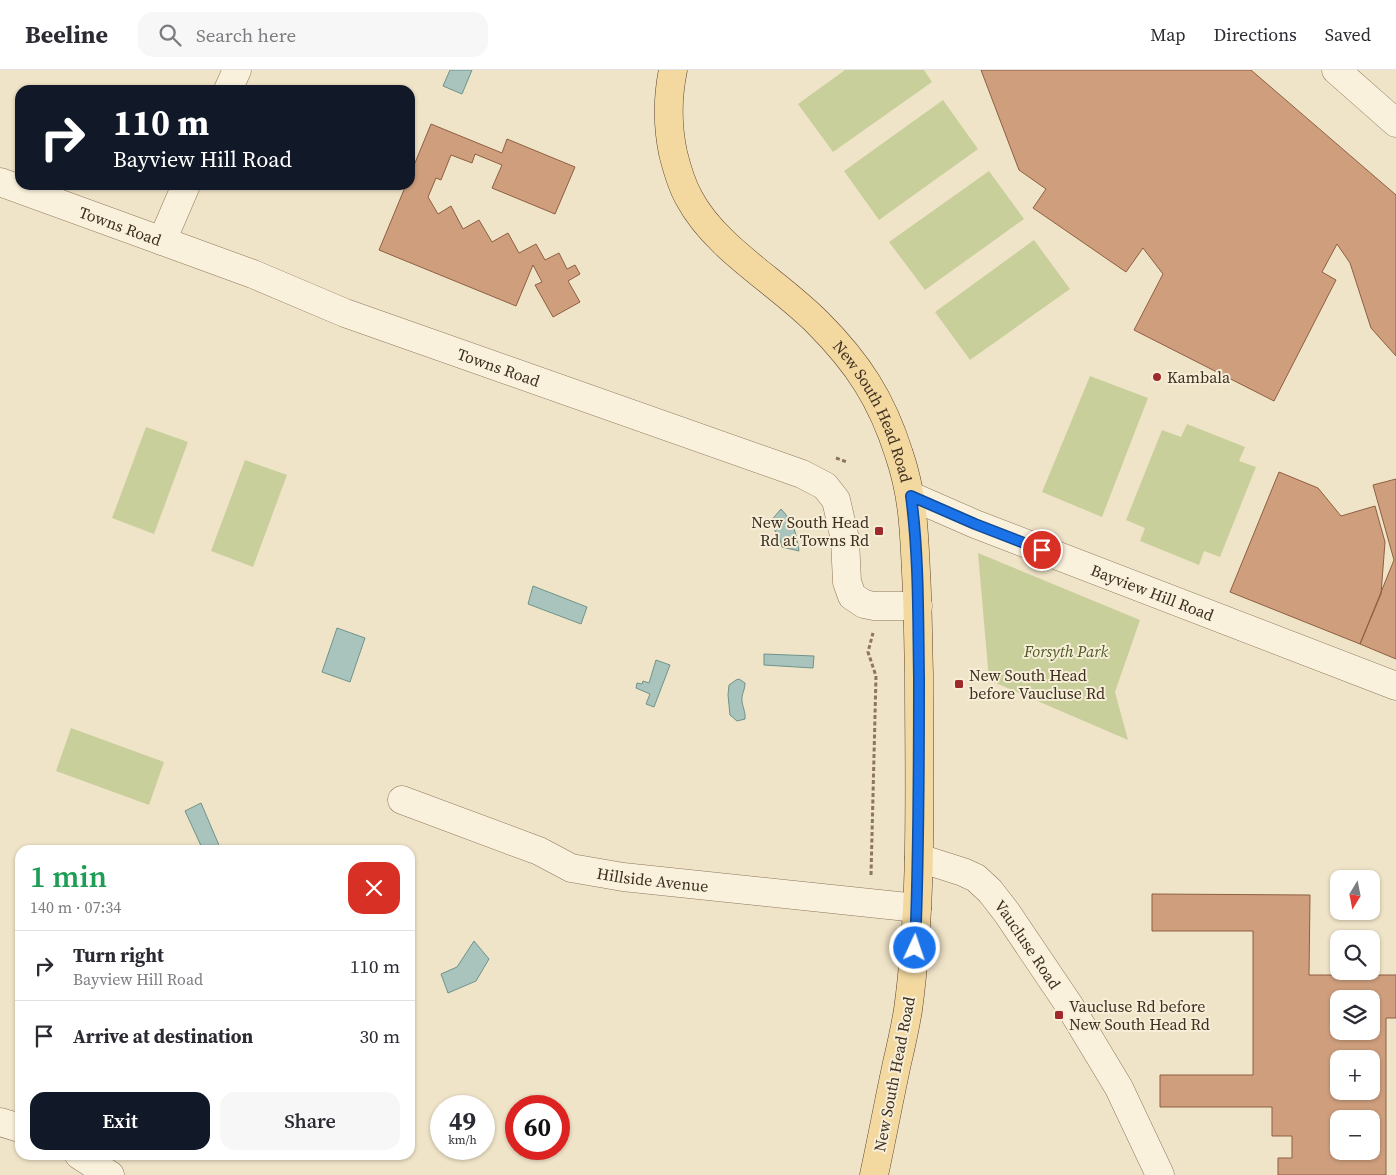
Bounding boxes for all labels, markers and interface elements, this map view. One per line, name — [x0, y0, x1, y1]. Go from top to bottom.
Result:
search box — [138, 12, 488, 57]
text: Beeline — [25, 18, 108, 51]
icon: search — [156, 21, 184, 49]
text: Search here — [196, 22, 296, 48]
text: Map — [1150, 22, 1186, 47]
text: Directions — [1214, 22, 1297, 47]
text: Saved — [1325, 22, 1371, 47]
text: 110 m — [113, 99, 209, 147]
icon: right — [30, 105, 95, 170]
text: Bayview Hill Road — [113, 144, 292, 174]
street label: Towns Road — [76, 201, 165, 251]
street label: New South Head Road — [828, 335, 918, 485]
street label: Towns Road — [454, 342, 543, 392]
place label: Kambala — [1167, 366, 1231, 388]
marker: Kambala — [1151, 371, 1163, 383]
place label: New South Head Rd at Towns Rd — [751, 511, 869, 551]
marker: New South Head Rd at Towns Rd — [873, 525, 885, 537]
pin — [1021, 529, 1063, 571]
icon: arrive — [1028, 536, 1056, 564]
street label: Bayview Hill Road — [1088, 559, 1217, 626]
park label: Forsyth Park — [1023, 640, 1108, 662]
place label: New South Head before Vaucluse Rd — [969, 664, 1105, 704]
marker: New South Head before Vaucluse Rd — [953, 678, 965, 690]
text: 1 min — [30, 856, 107, 897]
button: close — [348, 862, 400, 914]
street label: Hillside Avenue — [595, 862, 710, 897]
north arrow — [1330, 870, 1380, 920]
map controls — [1330, 870, 1380, 1160]
street label: Vaucluse Road — [990, 895, 1066, 993]
text: 140 m · 07:34 — [30, 896, 121, 918]
position arrow — [888, 921, 940, 973]
button: search — [1330, 930, 1380, 980]
text: Turn right — [73, 942, 164, 968]
icon: right — [30, 952, 58, 980]
text: 110 m — [350, 953, 400, 979]
text: Bayview Hill Road — [73, 968, 203, 990]
button: layers — [1330, 990, 1380, 1040]
street label: New South Head Road — [868, 994, 920, 1154]
place label: Vaucluse Rd before New South Head Rd — [1069, 995, 1210, 1035]
marker: Vaucluse Rd before New South Head Rd — [1053, 1009, 1065, 1021]
icon: arrive — [30, 1022, 58, 1050]
text: Arrive at destination — [73, 1023, 253, 1049]
text: 30 m — [359, 1023, 400, 1049]
button: + — [1330, 1050, 1380, 1100]
button: Exit — [30, 1092, 210, 1150]
button: Share — [220, 1092, 400, 1150]
speed limit sign: 60 — [505, 1095, 570, 1160]
text: 49 — [449, 1104, 476, 1138]
button: − — [1330, 1110, 1380, 1160]
text: km/h — [448, 1132, 477, 1148]

